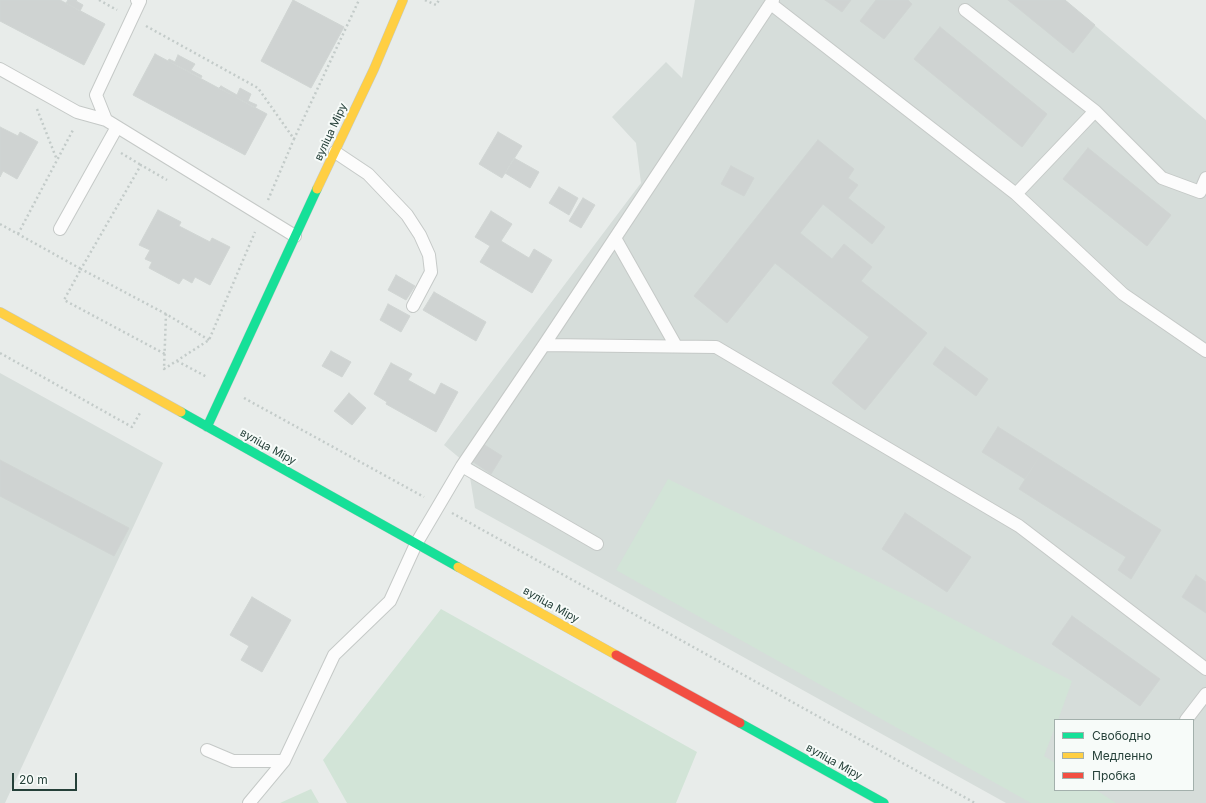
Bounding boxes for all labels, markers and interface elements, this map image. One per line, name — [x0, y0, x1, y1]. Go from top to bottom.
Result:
street label: вуліца Міру — [312, 101, 350, 163]
street label: вуліца Міру — [238, 426, 298, 468]
street label: вуліца Міру — [521, 584, 581, 626]
legend — [1054, 719, 1194, 791]
text: Свободно — [1092, 728, 1151, 743]
street label: вуліца Міру — [804, 741, 864, 783]
text: Медленно — [1092, 748, 1153, 763]
scale bar — [14, 765, 79, 791]
text: Пробка — [1092, 768, 1136, 783]
text: 20 m — [19, 772, 48, 787]

